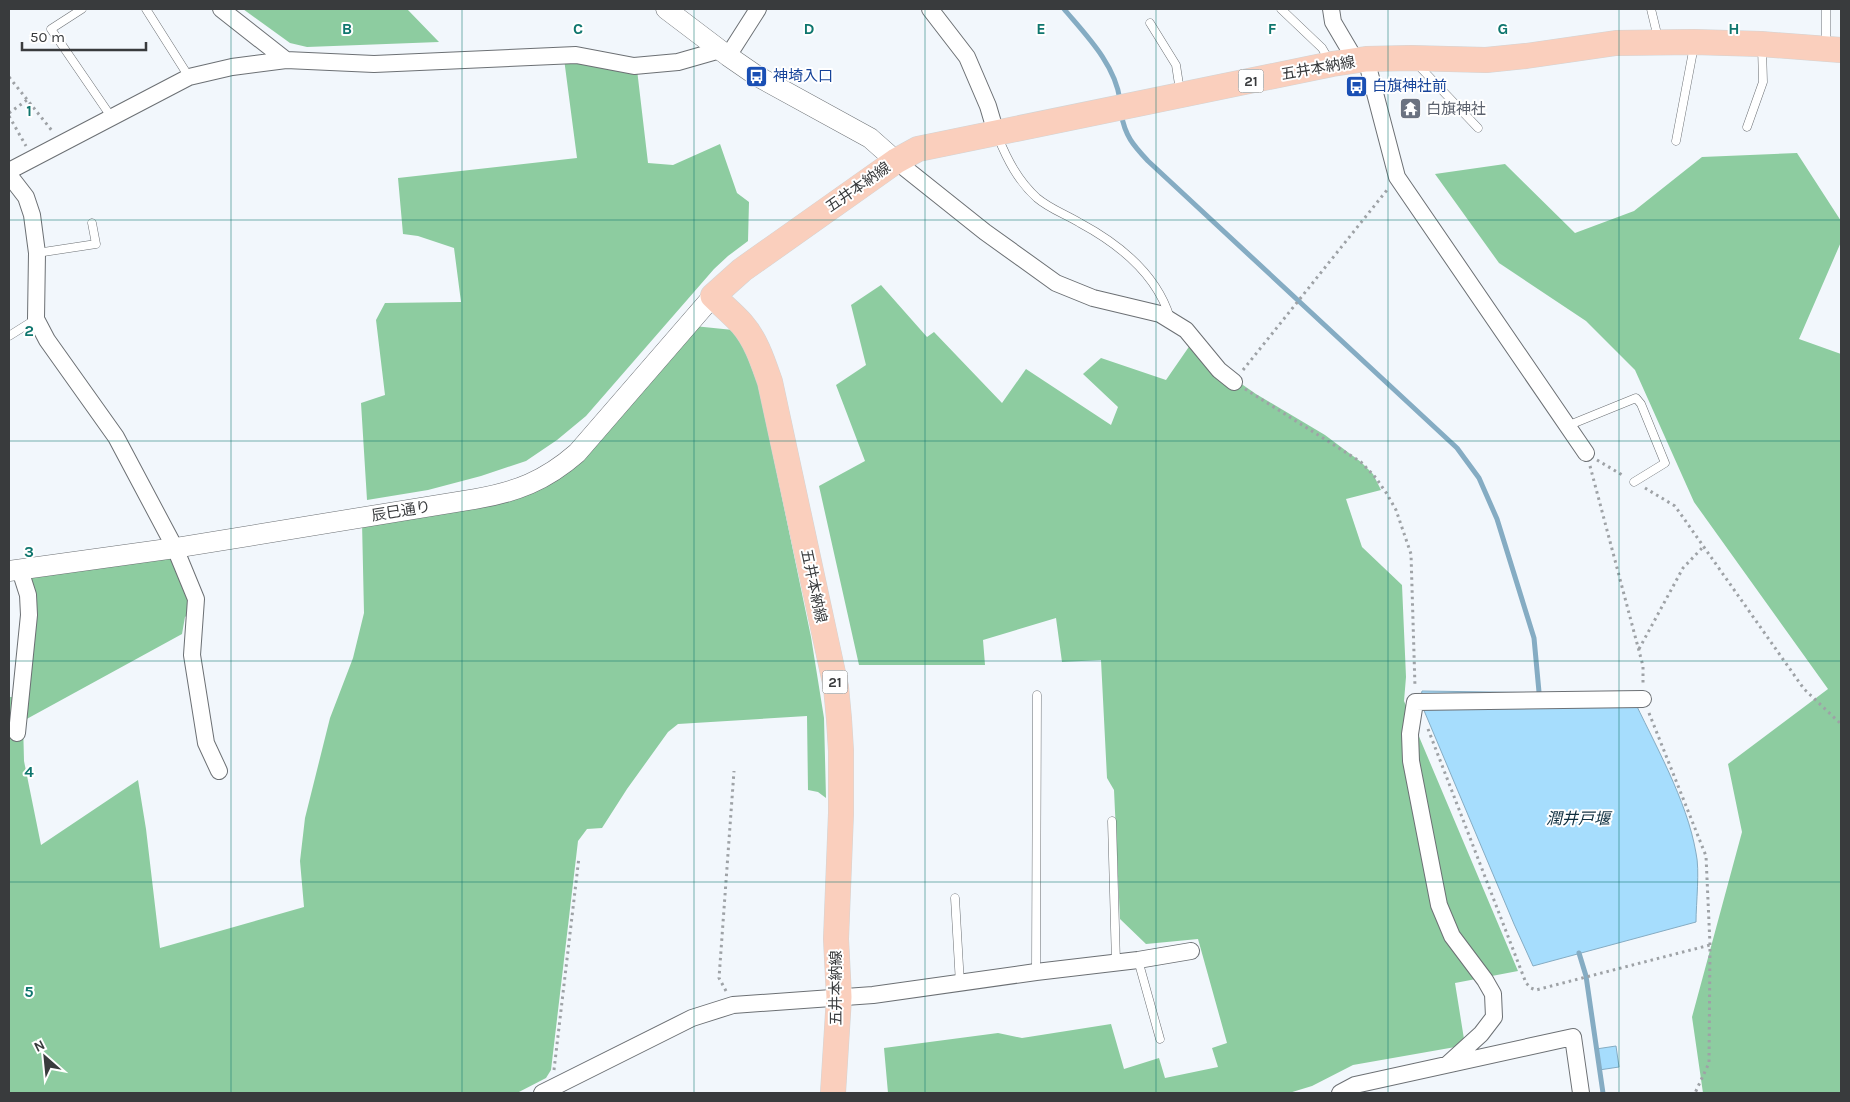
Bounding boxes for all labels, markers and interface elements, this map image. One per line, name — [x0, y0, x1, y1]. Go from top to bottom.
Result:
text: B — [342, 19, 352, 38]
text: C — [573, 19, 583, 38]
text: D — [804, 19, 815, 38]
text: E — [1036, 19, 1046, 38]
text: F — [1268, 19, 1277, 38]
text: G — [1498, 19, 1508, 38]
text: H — [1728, 19, 1740, 38]
scale bar — [22, 20, 146, 52]
text: 50 m — [30, 28, 65, 46]
street label: 五井本納線 — [1279, 53, 1357, 83]
bus stop icon: 神埼入口 — [745, 64, 769, 88]
place label: 神埼入口 — [773, 67, 833, 85]
road number: 21 — [1238, 70, 1264, 92]
bus stop icon: 白旗神社前 — [1344, 74, 1368, 98]
place label: 白旗神社前 — [1372, 77, 1447, 95]
temple icon: 白旗神社 — [1398, 97, 1422, 121]
place label: 白旗神社 — [1426, 100, 1486, 118]
text: 1 — [26, 101, 32, 120]
street label: 五井本納線 — [822, 158, 894, 216]
text: 2 — [24, 321, 34, 340]
street label: 辰巳通り — [370, 497, 432, 525]
text: 3 — [24, 542, 34, 561]
street label: 五井本納線 — [797, 547, 831, 625]
road number: 21 — [822, 670, 848, 694]
text: 4 — [24, 762, 34, 781]
water label: 潤井戸堰 — [1546, 809, 1613, 828]
street label: 五井本納線 — [827, 950, 845, 1026]
text: 5 — [24, 982, 34, 1001]
north arrow — [20, 1032, 70, 1082]
text: N — [31, 1036, 48, 1056]

